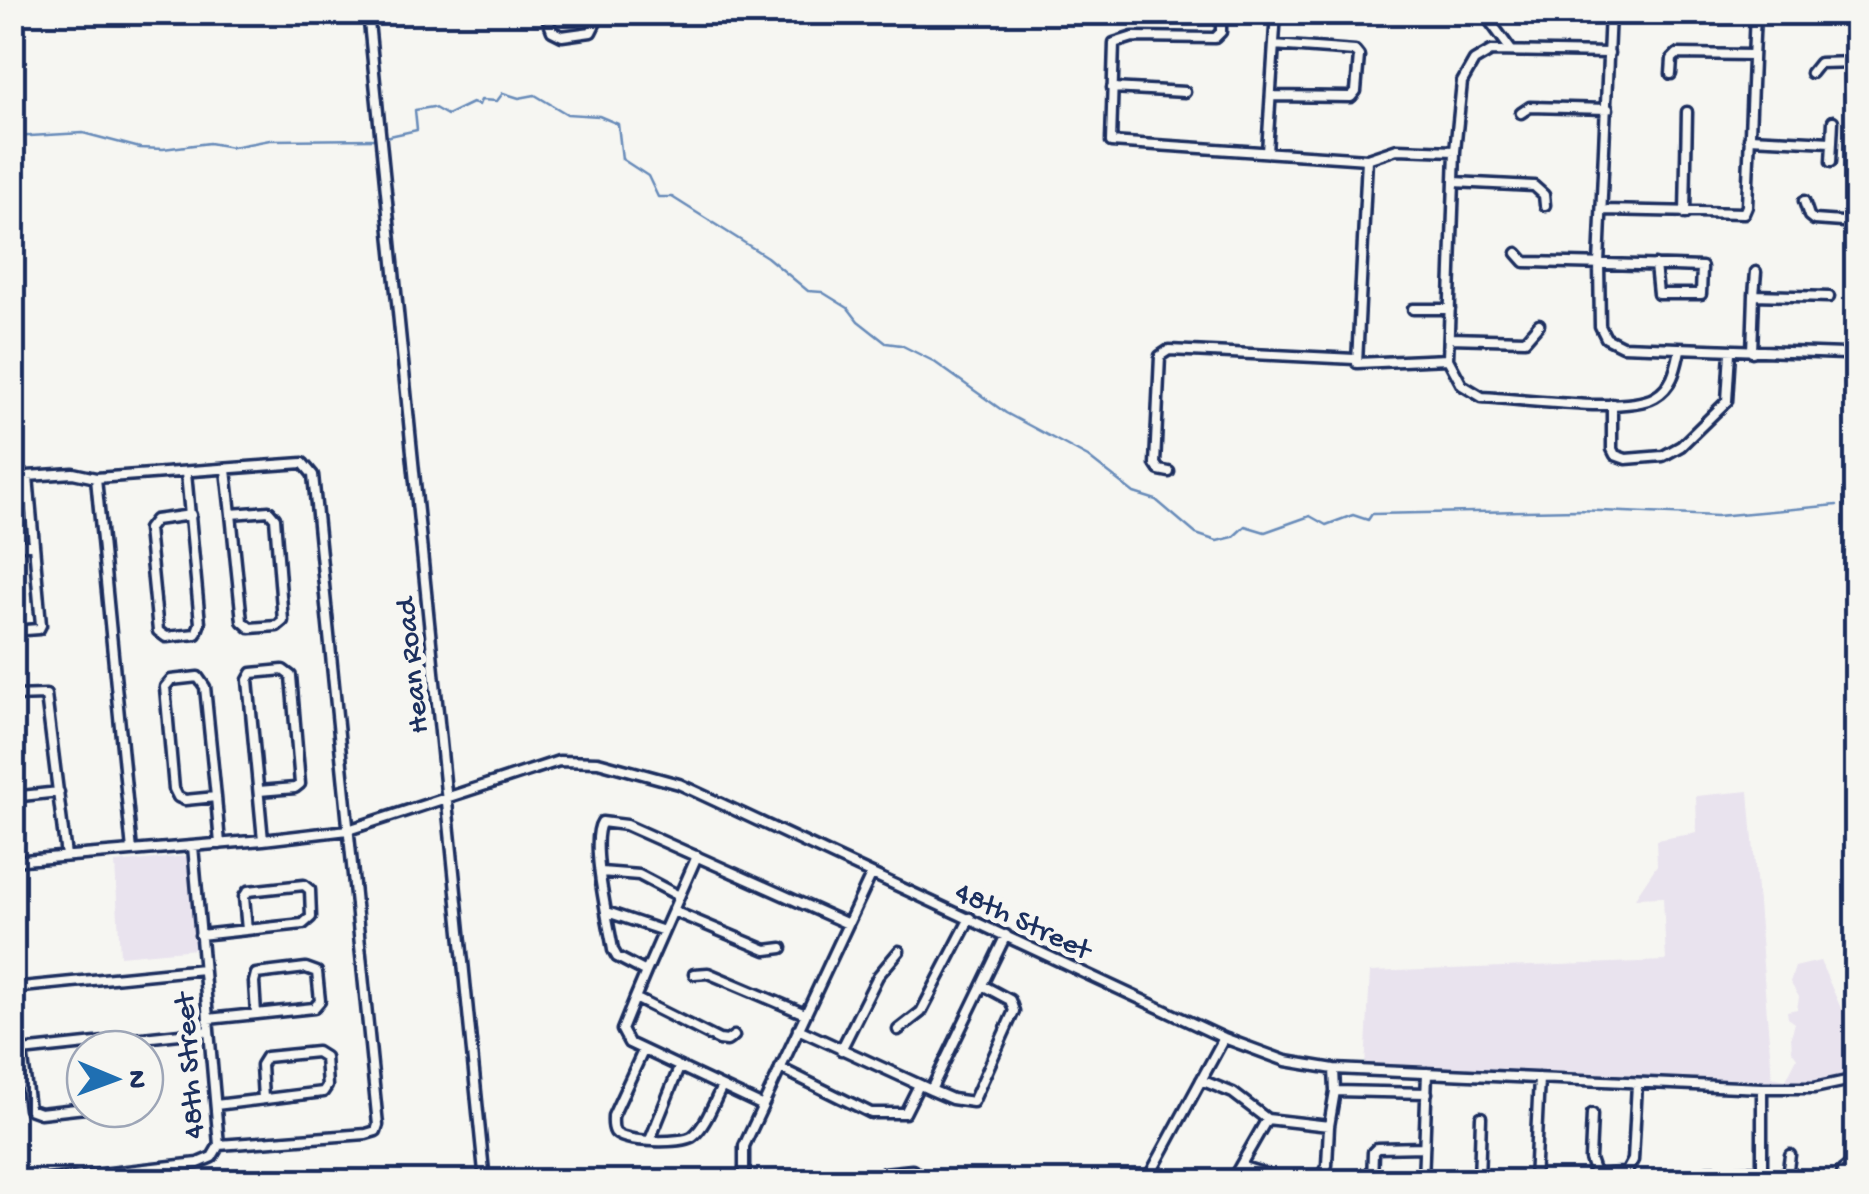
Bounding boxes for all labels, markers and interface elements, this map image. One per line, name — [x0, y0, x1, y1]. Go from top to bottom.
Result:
street label: Hean Road — [390, 594, 439, 735]
street label: 48th Street — [948, 876, 1098, 971]
street label: 48th Street — [169, 989, 214, 1140]
north arrow — [65, 1029, 165, 1129]
text: N — [119, 1070, 152, 1089]

